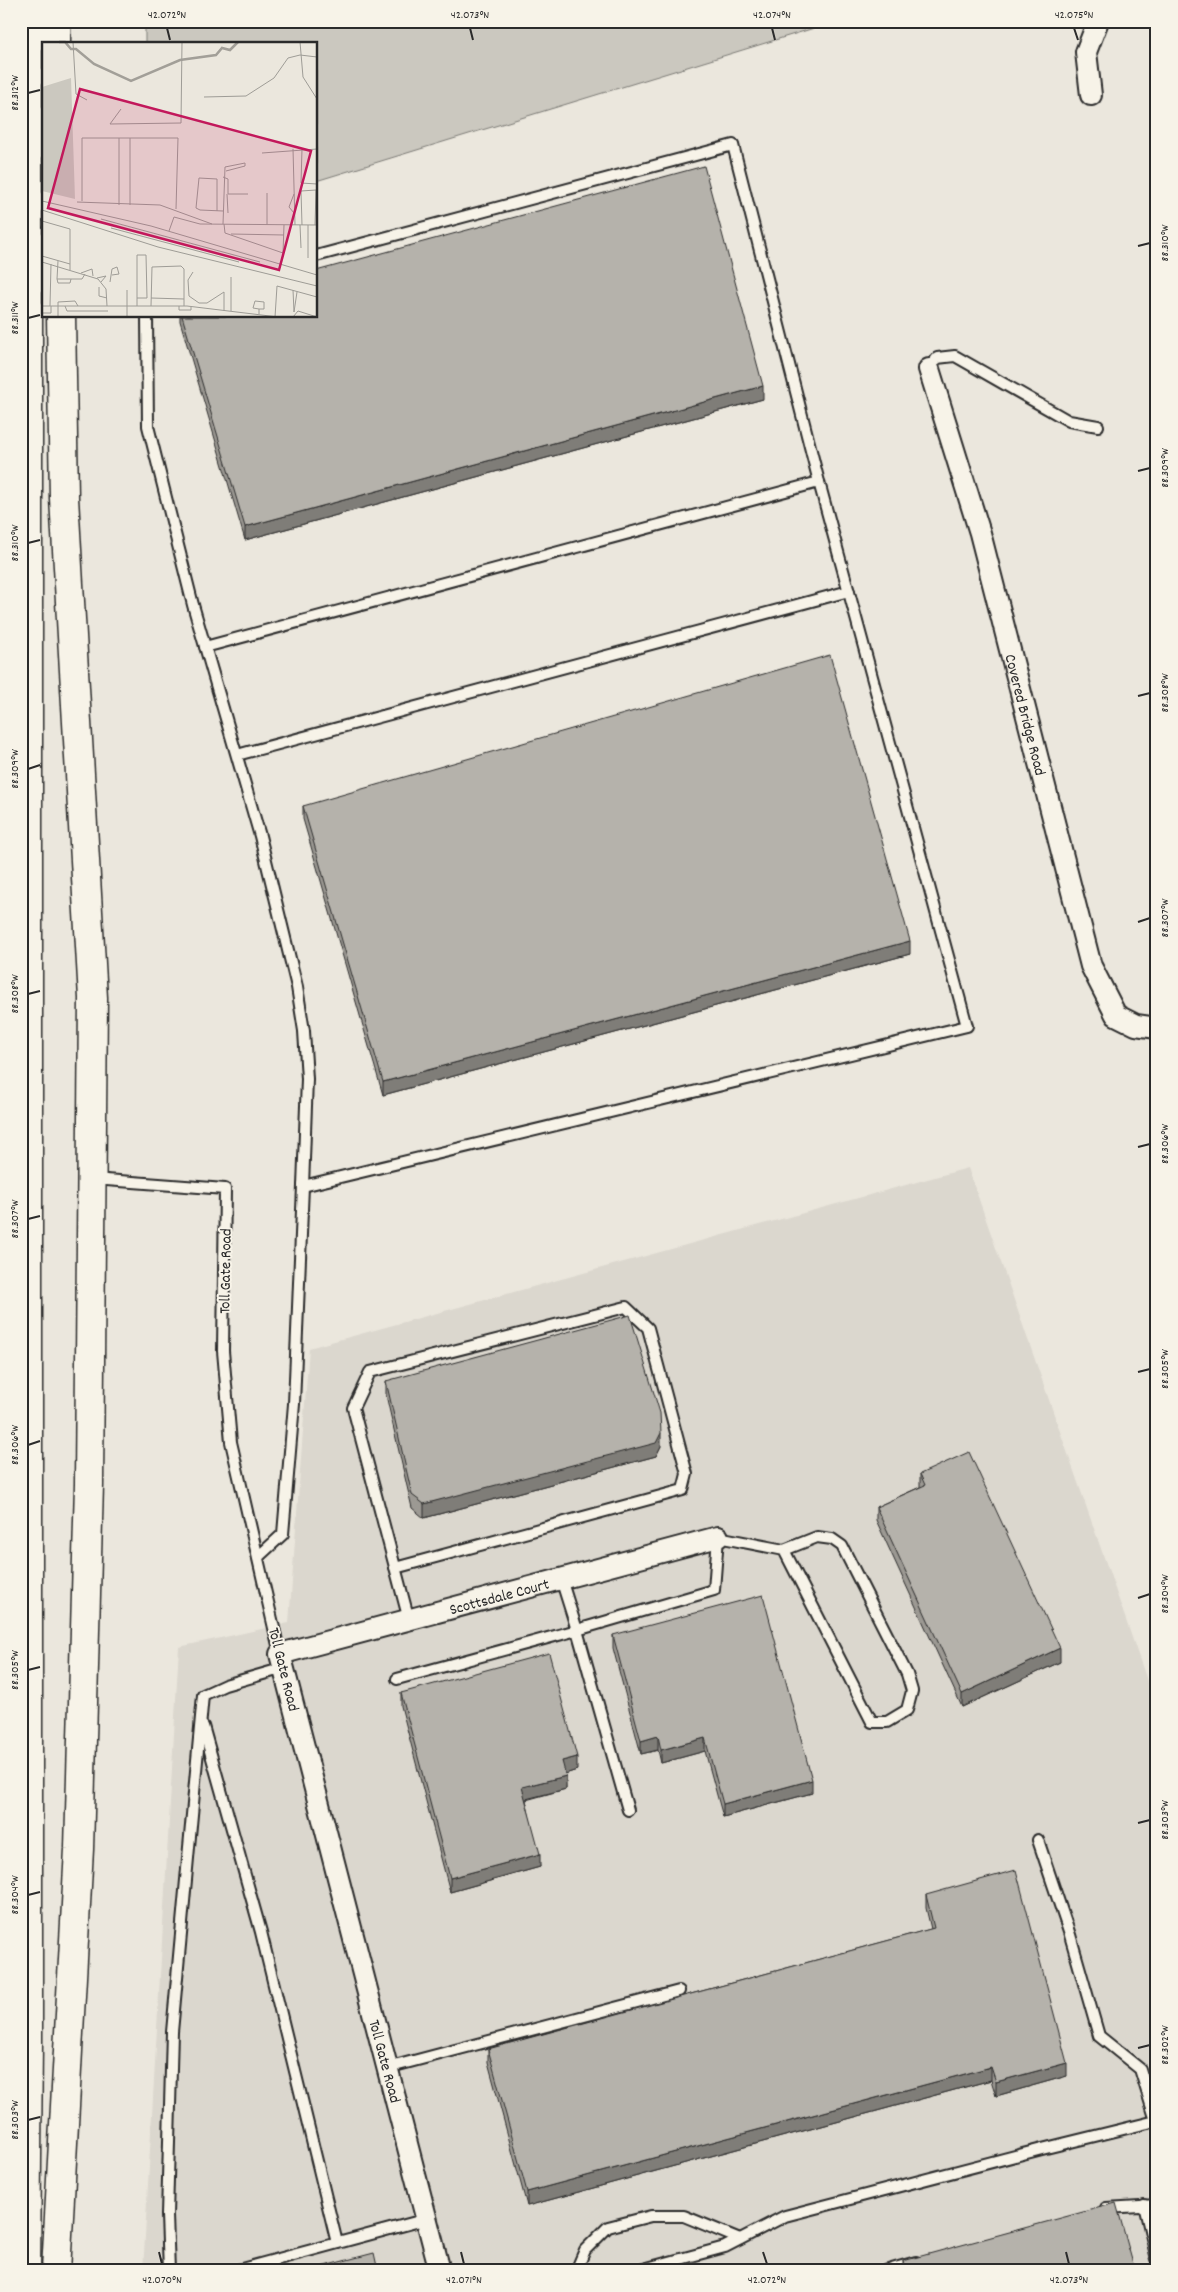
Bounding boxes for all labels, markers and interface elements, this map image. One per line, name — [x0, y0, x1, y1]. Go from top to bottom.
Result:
text: 42.072°N — [148, 7, 186, 24]
text: 42.073°N — [451, 7, 489, 24]
text: 42.074°N — [753, 7, 791, 24]
text: 42.075°N — [1055, 7, 1093, 24]
inset map — [42, 42, 318, 318]
text: 88.312°W — [7, 75, 24, 111]
text: 88.310°W — [1157, 224, 1174, 261]
text: 88.311°W — [7, 301, 24, 334]
text: 88.309°W — [1157, 448, 1174, 488]
text: 88.310°W — [7, 524, 24, 561]
street label: Covered Bridge Road — [997, 652, 1051, 778]
text: 88.308°W — [1157, 673, 1174, 713]
text: 88.309°W — [7, 749, 24, 789]
text: 88.307°W — [1157, 898, 1174, 937]
text: 88.308°W — [7, 974, 24, 1014]
text: 88.306°W — [1157, 1124, 1174, 1164]
text: 88.307°W — [7, 1199, 24, 1238]
street label: Toll Gate Road — [214, 1228, 239, 1314]
text: 88.305°W — [1157, 1349, 1174, 1389]
text: 88.306°W — [7, 1425, 24, 1465]
street label: Scottsdale Court — [447, 1574, 552, 1622]
text: 88.304°W — [1157, 1574, 1174, 1614]
street label: Toll Gate Road — [261, 1625, 304, 1714]
text: 88.305°W — [7, 1650, 24, 1690]
text: 88.303°W — [1157, 1800, 1174, 1840]
text: 88.304°W — [7, 1875, 24, 1915]
street label: Toll Gate Road — [361, 2017, 406, 2106]
text: 88.302°W — [1157, 2025, 1174, 2065]
text: 88.303°W — [7, 2100, 24, 2140]
text: 42.070°N — [142, 2272, 182, 2289]
text: 42.071°N — [446, 2272, 482, 2289]
text: 42.072°N — [748, 2272, 786, 2289]
text: 42.073°N — [1050, 2272, 1088, 2289]

